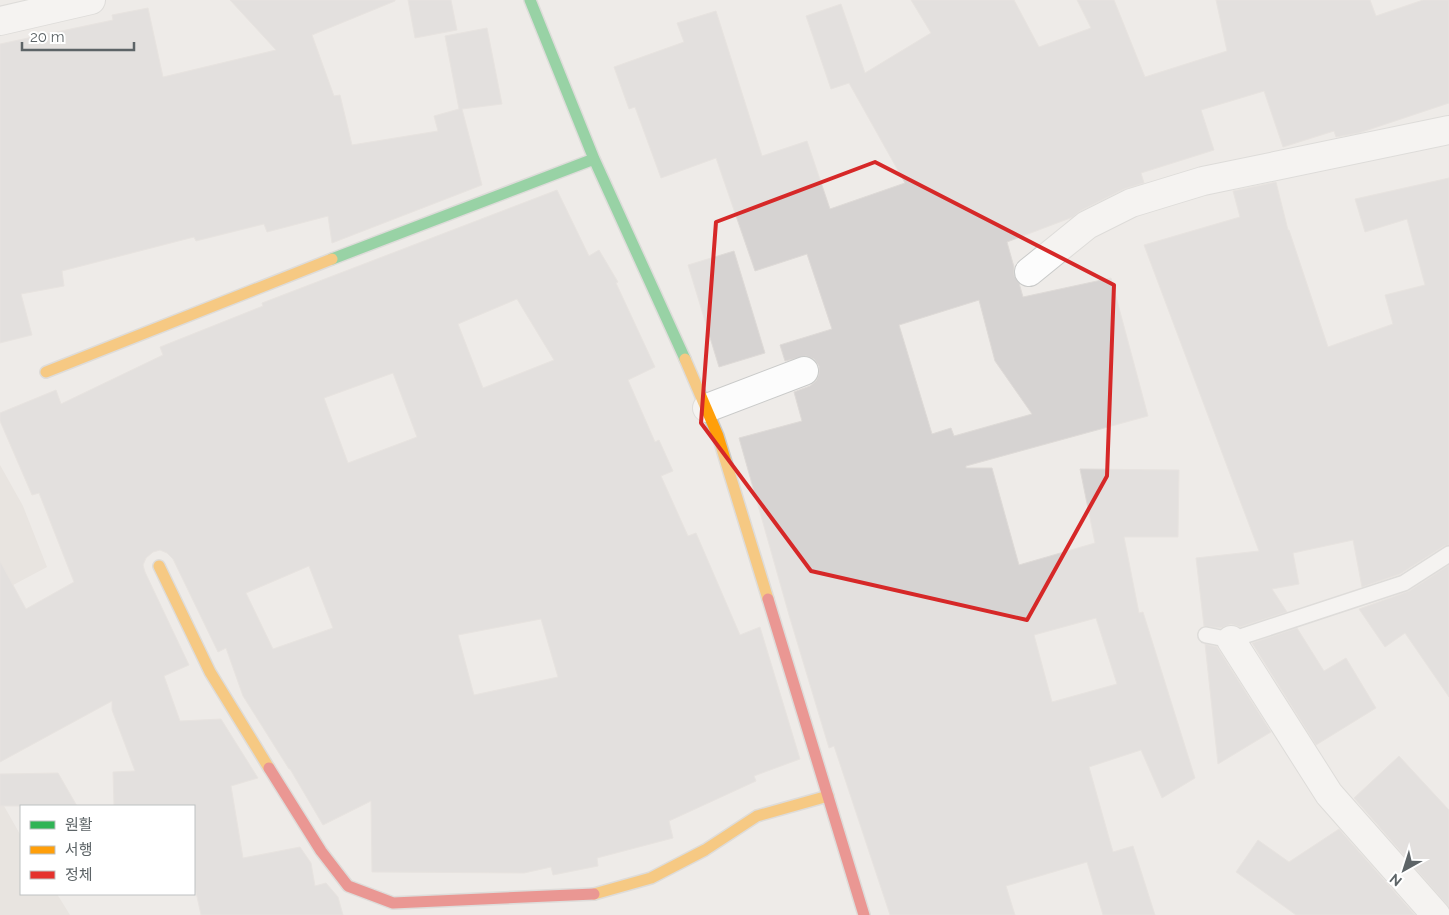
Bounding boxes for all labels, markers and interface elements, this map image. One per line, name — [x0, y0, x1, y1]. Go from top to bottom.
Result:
scale bar — [22, 20, 135, 52]
text: 20 m — [30, 28, 65, 46]
legend — [20, 805, 195, 895]
text: 원활 — [65, 816, 93, 834]
text: 서행 — [65, 841, 93, 859]
north arrow — [1379, 845, 1429, 895]
text: 정체 — [65, 866, 93, 884]
text: N — [1387, 871, 1405, 890]

